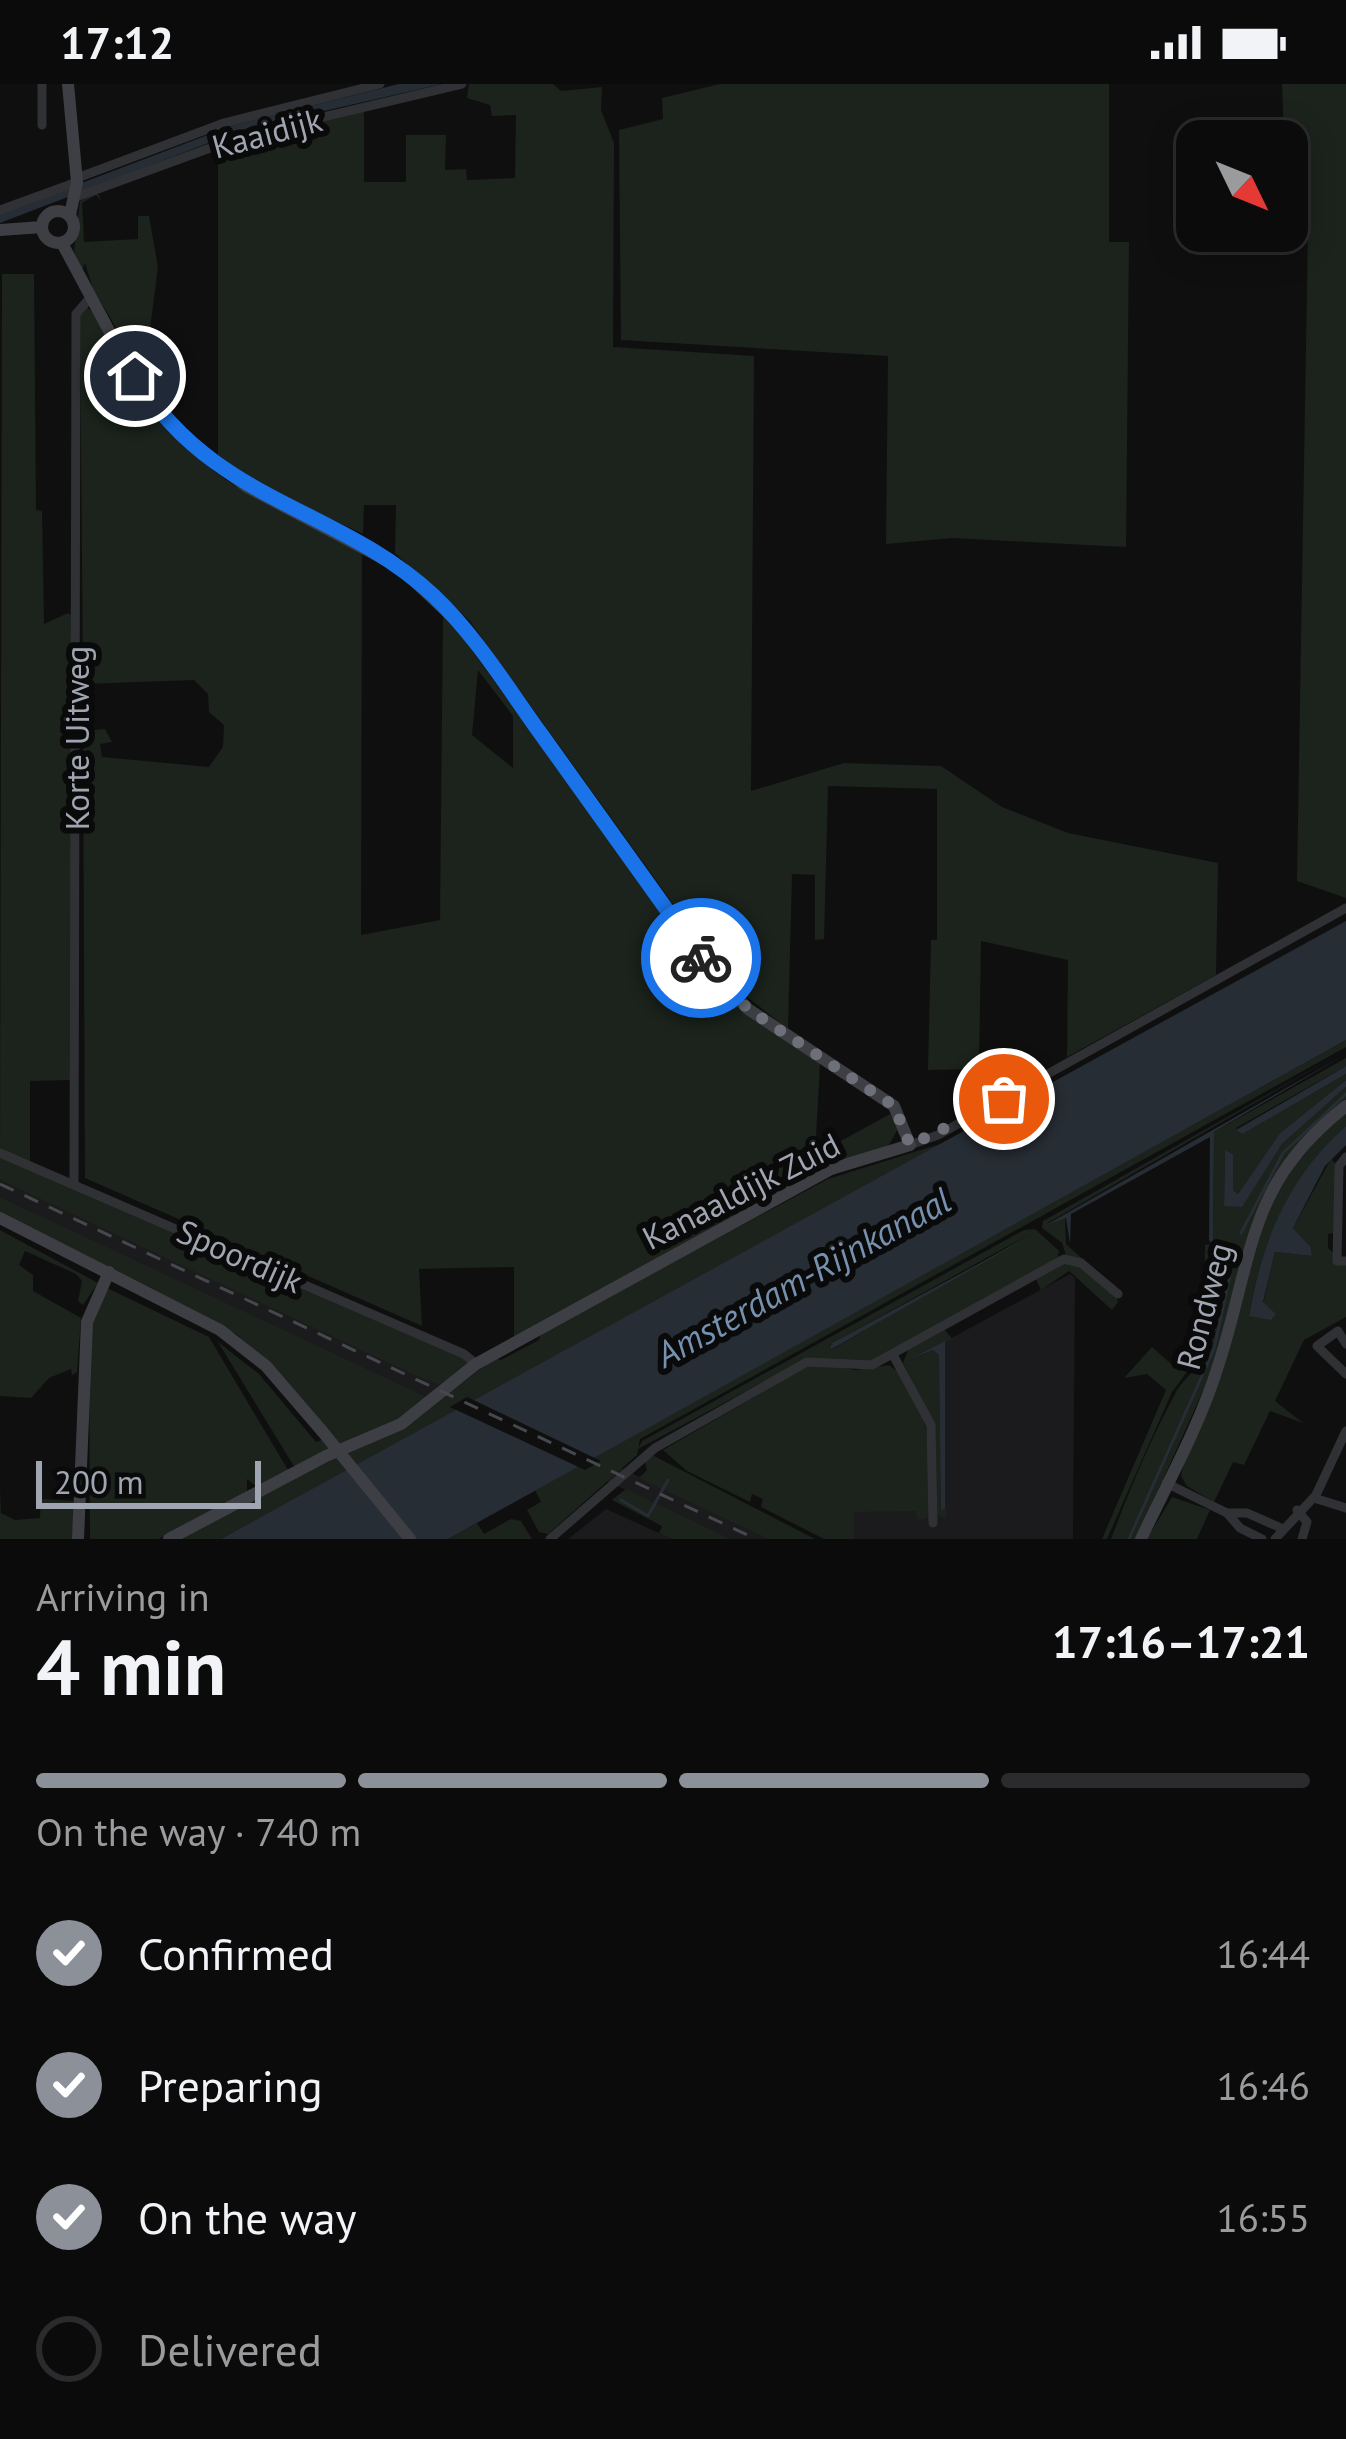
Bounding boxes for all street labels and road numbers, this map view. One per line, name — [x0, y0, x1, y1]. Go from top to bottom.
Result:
street label: Kaaidijk — [207, 97, 327, 168]
street label: Korte Uitweg — [55, 646, 98, 830]
street label: Kanaaldijk Zuid — [635, 1122, 847, 1259]
street label: Spoordijk — [171, 1209, 310, 1302]
street label: Rondweg — [1166, 1238, 1241, 1374]

